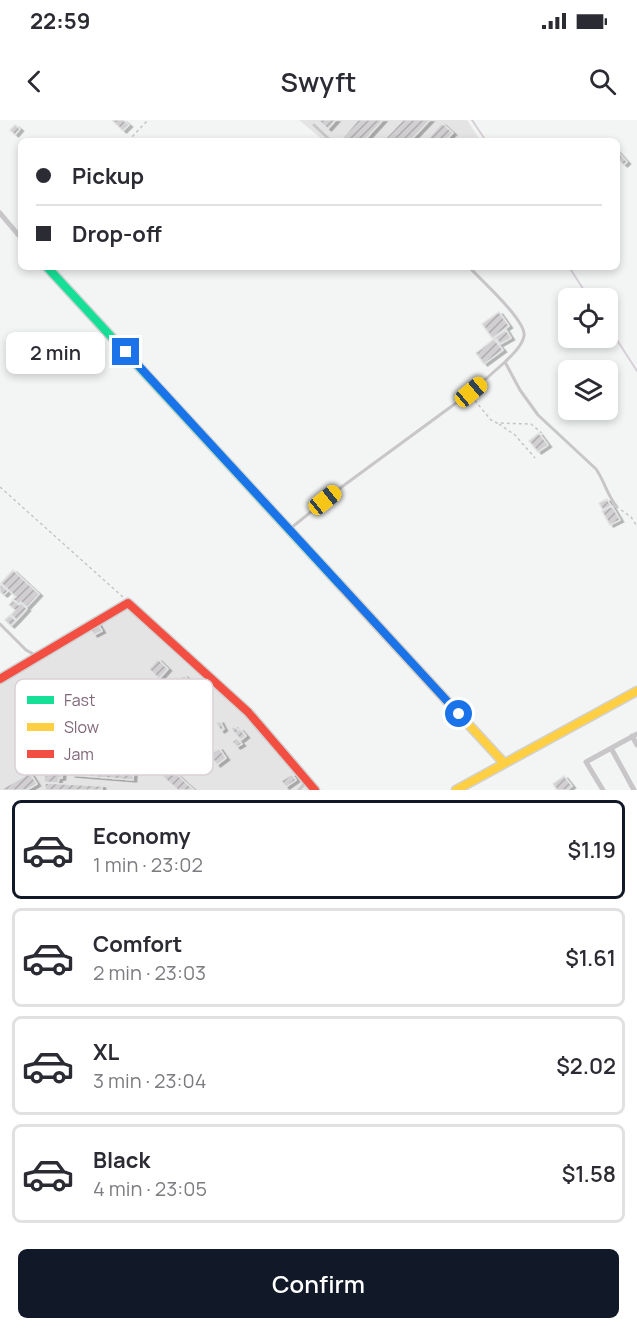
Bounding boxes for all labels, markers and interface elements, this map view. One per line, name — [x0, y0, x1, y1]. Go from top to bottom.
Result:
text: 22:59 — [30, 6, 90, 36]
text: Swyft — [281, 63, 356, 100]
icon: back — [18, 65, 51, 98]
icon: search — [586, 65, 619, 98]
text: Pickup — [72, 161, 144, 191]
text: Drop-off — [72, 219, 162, 249]
map controls — [558, 288, 618, 420]
button: locate — [558, 288, 618, 348]
callout: 2 min — [6, 331, 105, 373]
route end — [112, 338, 139, 365]
text: 2 min — [30, 339, 81, 366]
button: layers — [558, 360, 618, 420]
car — [451, 374, 491, 410]
car — [305, 482, 345, 518]
legend — [15, 679, 213, 775]
text: Fast — [64, 689, 95, 711]
route start — [445, 700, 472, 727]
text: Slow — [64, 716, 99, 738]
text: Jam — [64, 743, 94, 765]
text: Economy — [93, 821, 191, 851]
icon: car — [21, 823, 75, 877]
text: $1.19 — [567, 835, 616, 865]
text: 1 min · 23:02 — [93, 851, 203, 878]
text: Comfort — [93, 929, 182, 959]
icon: car — [21, 931, 75, 985]
text: $1.61 — [565, 943, 616, 973]
text: 2 min · 23:03 — [93, 959, 206, 986]
text: XL — [93, 1037, 119, 1067]
icon: car — [21, 1039, 75, 1093]
text: $2.02 — [556, 1051, 616, 1081]
text: 3 min · 23:04 — [93, 1067, 207, 1094]
text: Black — [93, 1145, 150, 1175]
icon: car — [21, 1147, 75, 1201]
text: $1.58 — [562, 1159, 616, 1189]
text: 4 min · 23:05 — [93, 1175, 207, 1202]
button: Confirm — [18, 1249, 619, 1318]

